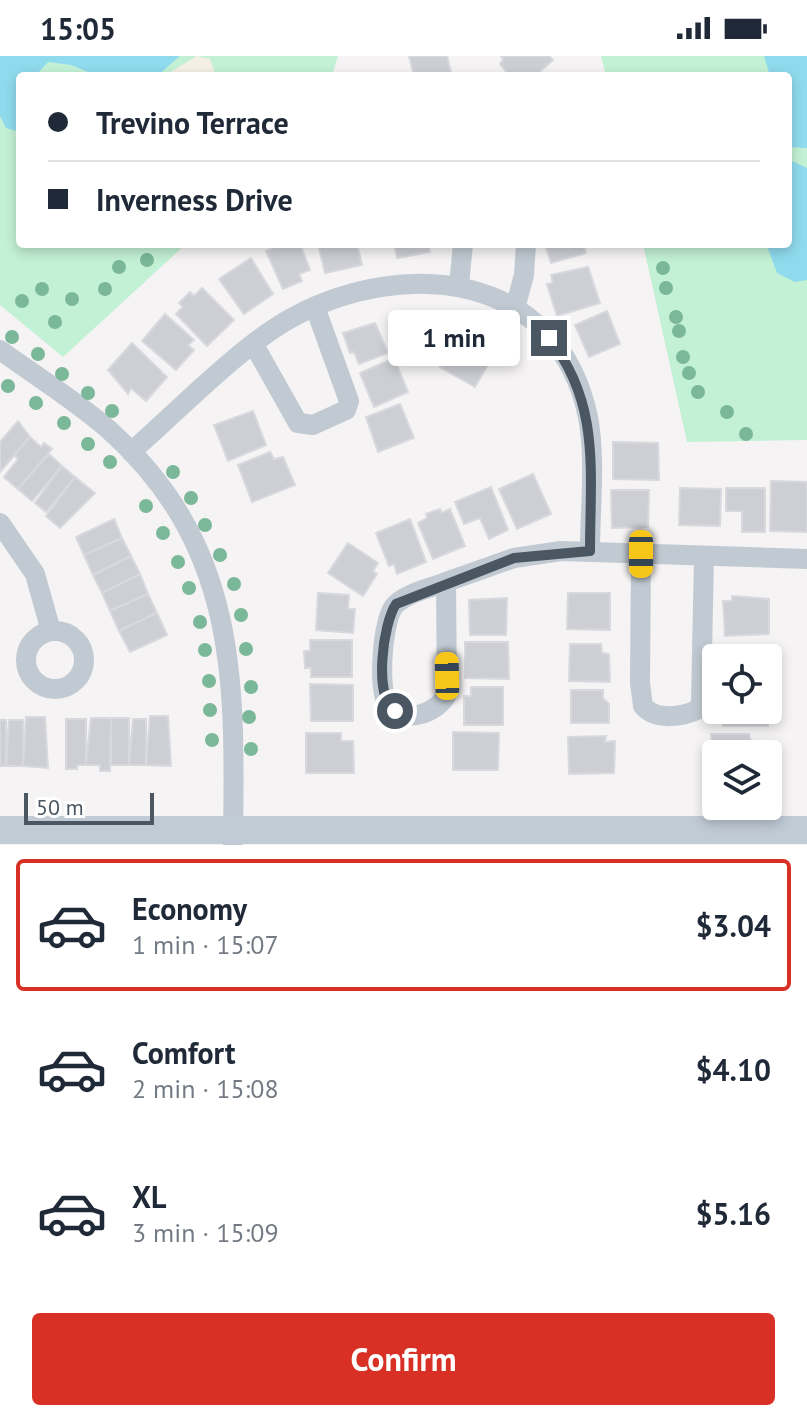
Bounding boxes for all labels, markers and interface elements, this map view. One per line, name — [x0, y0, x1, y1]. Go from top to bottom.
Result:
text: 15:05 — [40, 9, 116, 48]
text: Trevino Terrace — [96, 103, 289, 142]
text: Inverness Drive — [96, 180, 293, 219]
callout: 1 min — [389, 310, 521, 366]
route end — [531, 320, 567, 356]
text: 1 min — [422, 321, 486, 354]
car — [629, 530, 653, 578]
map controls — [702, 644, 782, 820]
button: locate — [702, 644, 782, 724]
car — [435, 652, 459, 700]
route start — [377, 693, 413, 729]
button: layers — [702, 740, 782, 820]
scale bar — [24, 789, 154, 825]
text: 50 m — [36, 793, 84, 821]
icon: car — [36, 889, 108, 961]
text: Economy — [132, 889, 247, 928]
text: $3.04 — [696, 906, 771, 945]
text: 1 min · 15:07 — [132, 928, 279, 961]
icon: car — [36, 1033, 108, 1105]
text: Comfort — [132, 1033, 235, 1072]
text: $4.10 — [696, 1050, 771, 1089]
text: 2 min · 15:08 — [132, 1072, 279, 1105]
icon: car — [36, 1177, 108, 1249]
text: XL — [132, 1177, 166, 1216]
text: $5.16 — [696, 1194, 771, 1233]
text: 3 min · 15:09 — [132, 1216, 279, 1249]
button: Confirm — [32, 1313, 775, 1405]

